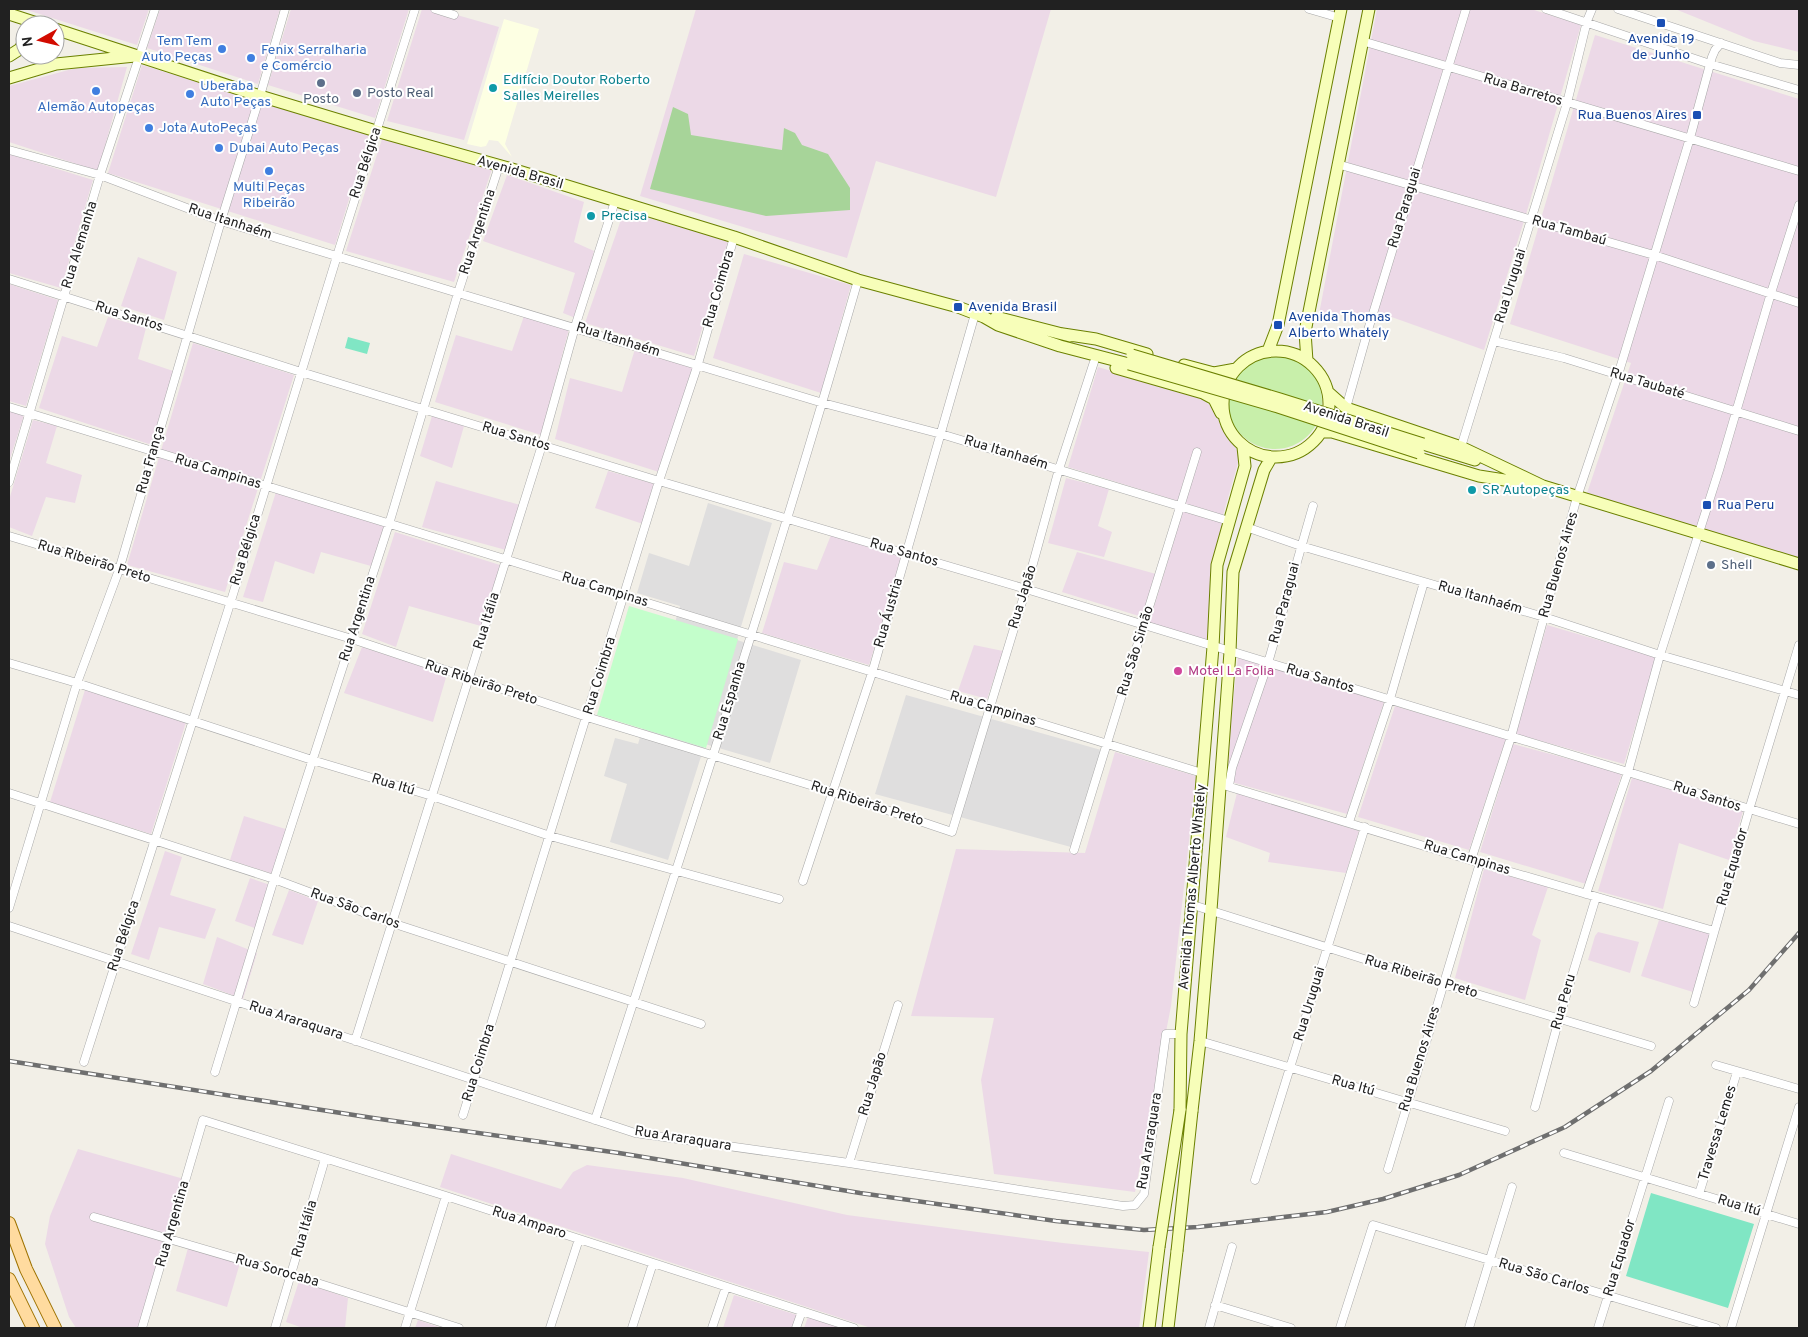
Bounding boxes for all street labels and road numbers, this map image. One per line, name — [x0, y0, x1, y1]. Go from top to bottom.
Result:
street label: Rua Barretos — [1481, 70, 1565, 110]
street label: Rua Bélgica — [346, 125, 386, 201]
street label: Avenida Brasil — [475, 153, 565, 193]
street label: Rua Paraguai — [1385, 166, 1425, 250]
street label: Rua Argentina — [456, 187, 500, 277]
street label: Rua Alemanha — [59, 199, 101, 291]
street label: Rua Itanhaém — [186, 200, 274, 244]
street label: Rua Tambaú — [1530, 212, 1608, 250]
street label: Rua Uruguai — [1492, 247, 1530, 325]
street label: Rua Coimbra — [700, 248, 738, 330]
street label: Rua Santos — [93, 298, 165, 336]
street label: Rua Itanhaém — [574, 319, 662, 361]
street label: Rua Taubaté — [1607, 365, 1687, 403]
street label: Avenida Brasil — [1301, 398, 1391, 442]
street label: Rua Santos — [480, 419, 552, 455]
street label: Rua França — [133, 424, 169, 496]
street label: Rua Itanhaém — [962, 432, 1050, 474]
street label: Rua Campinas — [173, 451, 263, 493]
street label: Rua Buenos Aires — [1536, 510, 1582, 620]
street label: Rua Bélgica — [227, 512, 265, 588]
street label: Rua Santos — [868, 535, 940, 571]
street label: Rua Ribeirão Preto — [35, 537, 153, 587]
street label: Rua Paraguai — [1266, 561, 1304, 645]
street label: Rua Japão — [1005, 563, 1041, 631]
street label: Rua Campinas — [560, 569, 650, 611]
street label: Rua Argentina — [336, 574, 380, 664]
street label: Rua Áustria — [870, 576, 907, 650]
street label: Rua Itanhaém — [1436, 578, 1524, 618]
street label: Rua Itália — [470, 590, 504, 652]
street label: Rua São Simão — [1114, 604, 1158, 698]
street label: Rua Coimbra — [580, 635, 620, 717]
street label: Rua Ribeirão Preto — [422, 657, 540, 709]
street label: Rua Espanha — [710, 660, 750, 742]
street label: Rua Santos — [1284, 661, 1356, 697]
street label: Rua Campinas — [948, 688, 1038, 730]
street label: Rua Itú — [369, 770, 417, 800]
street label: Rua Ribeirão Preto — [808, 778, 926, 830]
street label: Rua Santos — [1671, 778, 1743, 816]
street label: Avenida Thomas Alberto Whately — [1176, 783, 1210, 991]
street label: Rua Equador — [1714, 826, 1752, 908]
street label: Rua Campinas — [1422, 837, 1512, 879]
street label: Rua São Carlos — [308, 885, 402, 933]
street label: Rua Bélgica — [104, 898, 144, 974]
street label: Rua Ribeirão Preto — [1362, 952, 1480, 1002]
street label: Rua Uruguai — [1291, 965, 1329, 1043]
street label: Rua Peru — [1548, 972, 1580, 1032]
street label: Rua Araraquara — [247, 998, 345, 1044]
street label: Rua Buenos Aires — [1396, 1004, 1444, 1114]
street label: Rua Coimbra — [459, 1022, 499, 1104]
street label: Rua Japão — [855, 1050, 891, 1118]
street label: Rua Itú — [1329, 1072, 1377, 1100]
street label: Travessa Lemes — [1695, 1083, 1741, 1183]
street label: Rua Araraquara — [1134, 1091, 1166, 1191]
street label: Rua Araraquara — [633, 1123, 733, 1155]
street label: Rua Argentina — [153, 1179, 193, 1269]
street label: Rua Itú — [1715, 1191, 1763, 1221]
street label: Rua Itália — [289, 1198, 321, 1260]
street label: Rua Amparo — [490, 1203, 569, 1243]
street label: Rua Equador — [1600, 1217, 1640, 1299]
street label: Rua Sorocaba — [233, 1251, 321, 1291]
street label: Rua São Carlos — [1496, 1255, 1592, 1299]

